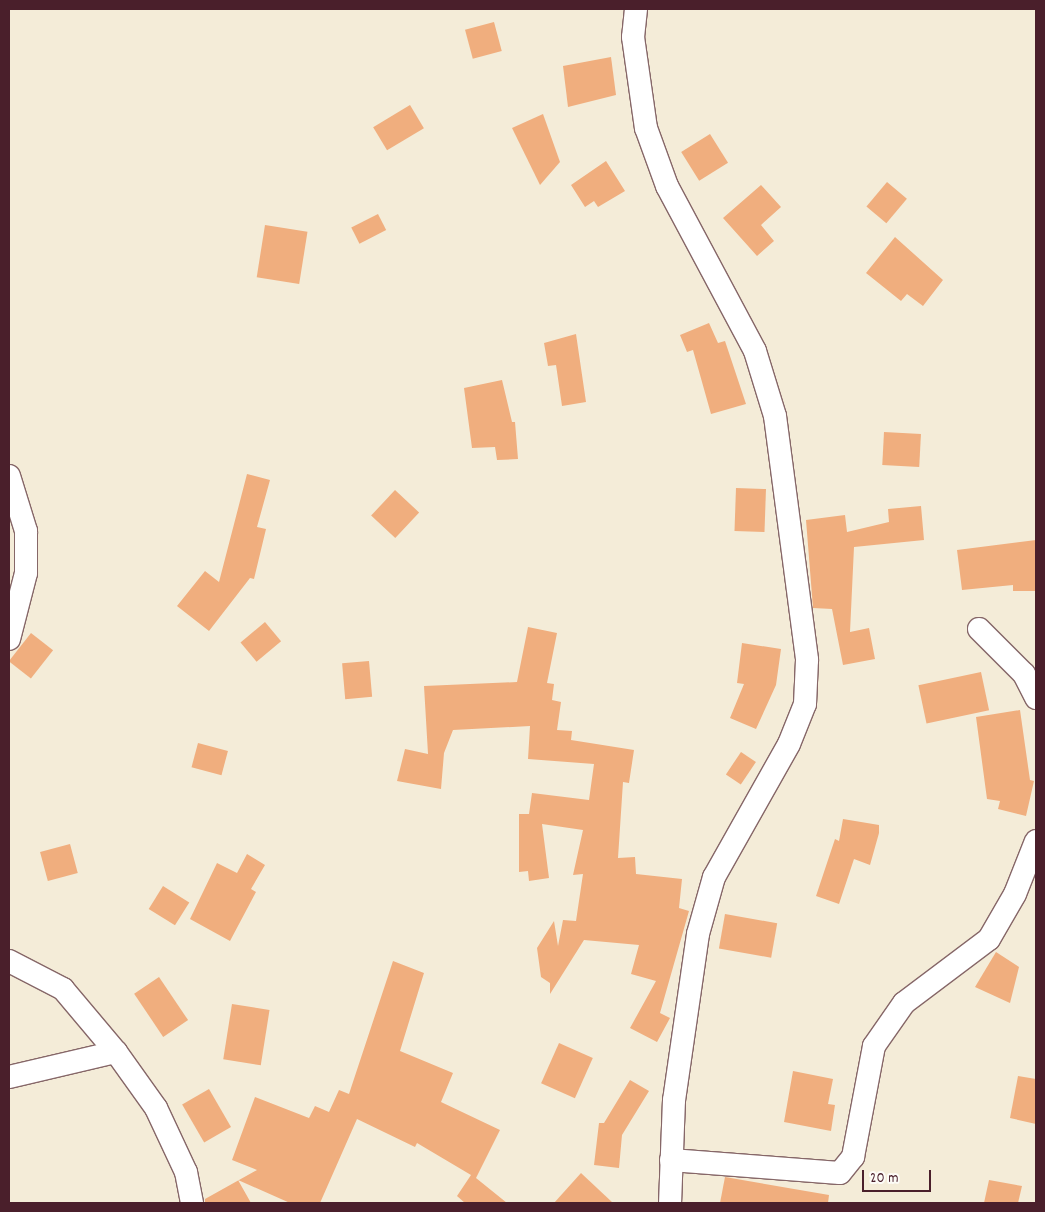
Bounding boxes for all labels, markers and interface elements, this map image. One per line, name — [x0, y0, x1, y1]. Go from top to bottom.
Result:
scale bar — [865, 1160, 934, 1192]
text: 20 m — [870, 1168, 898, 1190]

